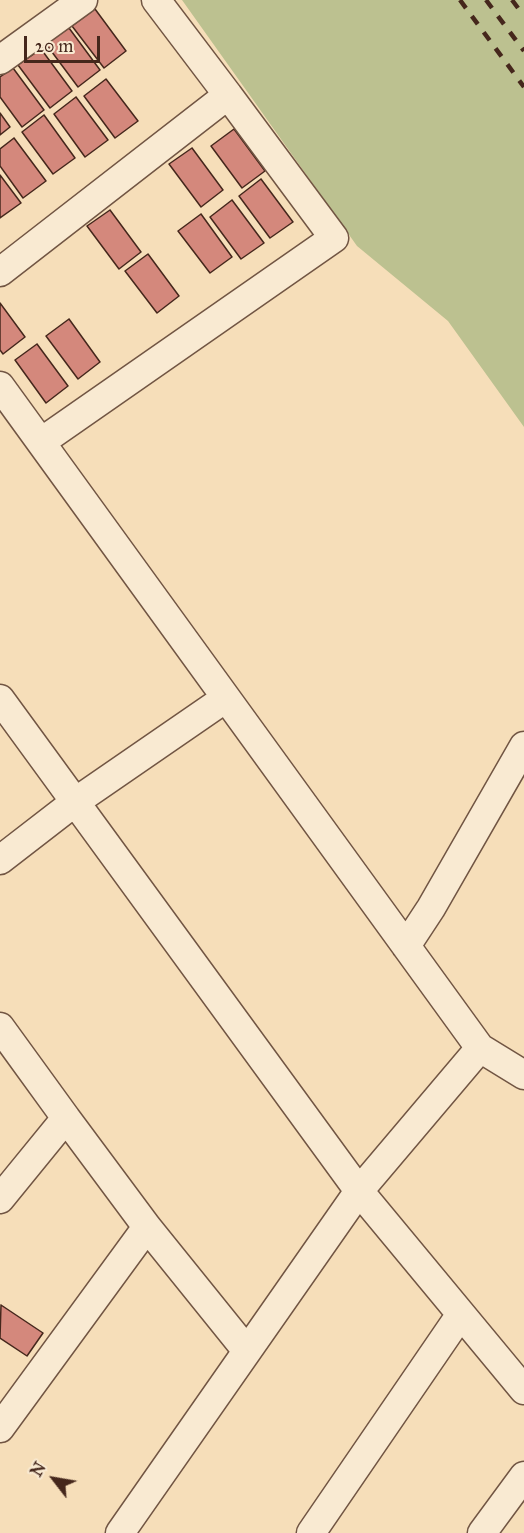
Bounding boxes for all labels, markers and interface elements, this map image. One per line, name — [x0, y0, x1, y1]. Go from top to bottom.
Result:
scale bar — [27, 24, 104, 62]
text: 20 m — [35, 35, 73, 57]
north arrow — [24, 1449, 84, 1509]
text: N — [26, 1459, 50, 1480]

